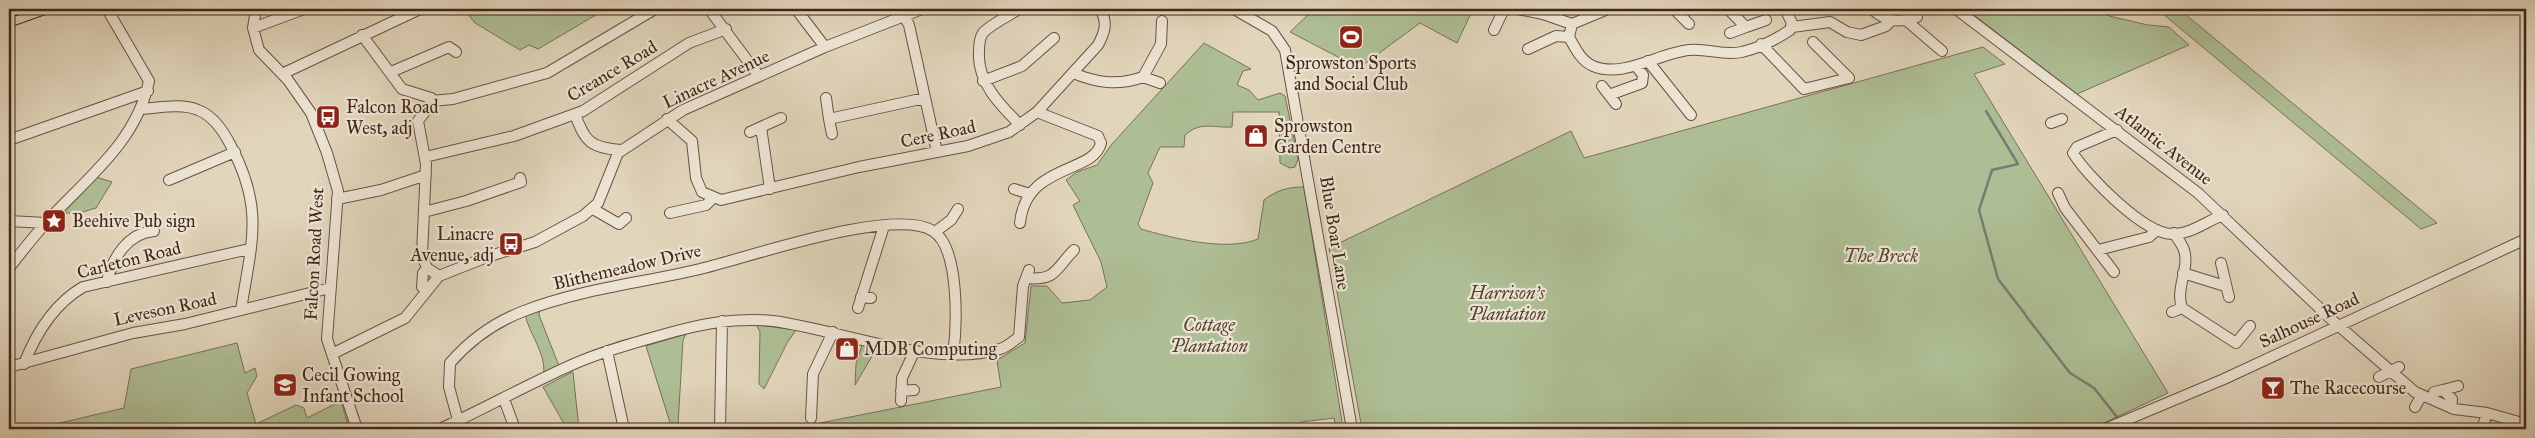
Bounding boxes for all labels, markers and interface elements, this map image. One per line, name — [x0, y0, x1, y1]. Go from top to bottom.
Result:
sports icon: Sprowston Sports and Social Club — [1338, 24, 1364, 50]
street label: Creance Road — [563, 36, 661, 106]
street label: Linacre Avenue — [659, 45, 773, 113]
place label: Sprowston Sports and Social Club — [1286, 52, 1416, 95]
place label: Falcon Road West, adj — [346, 96, 439, 139]
street label: Atlantic Avenue — [2110, 100, 2217, 190]
bus stop icon: Falcon Road West, adj — [315, 104, 341, 130]
street label: Cere Road — [898, 115, 978, 153]
place label: Sprowston Garden Centre — [1274, 115, 1382, 158]
shop icon: Sprowston Garden Centre — [1243, 123, 1269, 149]
street label: Blue Boar Lane — [1315, 174, 1355, 292]
street label: Falcon Road West — [300, 186, 329, 321]
place icon: Beehive Pub sign — [41, 208, 67, 234]
place label: Beehive Pub sign — [72, 210, 196, 233]
place label: Linacre Avenue, adj — [409, 223, 494, 266]
bus stop icon: Linacre Avenue, adj — [498, 231, 524, 257]
street label: Carleton Road — [75, 236, 183, 284]
street label: Blithemeadow Drive — [551, 239, 703, 295]
park label: The Breck — [1844, 245, 1918, 267]
park label: Harrison's Plantation — [1468, 282, 1546, 325]
street label: Leveson Road — [112, 287, 218, 331]
street label: Salhouse Road — [2255, 287, 2363, 353]
park label: Cottage Plantation — [1170, 314, 1248, 357]
shop icon: MDB Computing — [834, 336, 860, 362]
place label: MDB Computing — [864, 338, 998, 361]
place label: Cecil Gowing Infant School — [302, 364, 404, 407]
school or university icon: Cecil Gowing Infant School — [272, 372, 298, 398]
bar icon: The Racecourse — [2260, 375, 2286, 401]
place label: The Racecourse — [2290, 377, 2406, 399]

